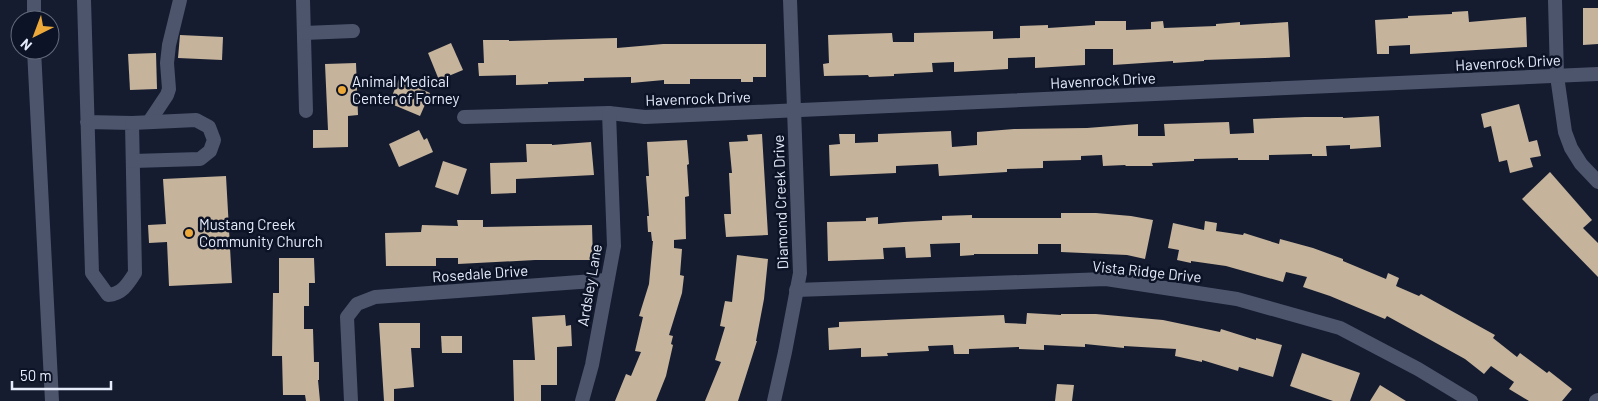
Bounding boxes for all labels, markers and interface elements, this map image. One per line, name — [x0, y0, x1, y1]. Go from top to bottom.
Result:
north arrow — [10, 10, 60, 60]
text: N — [17, 36, 35, 54]
street label: Havenrock Drive — [1455, 50, 1561, 74]
street label: Havenrock Drive — [1050, 68, 1156, 92]
place label: Animal Medical Center of Forney — [352, 72, 460, 107]
marker: Animal Medical Center of Forney — [336, 84, 348, 96]
street label: Havenrock Drive — [645, 87, 751, 109]
street label: Diamond Creek Drive — [769, 134, 791, 270]
place label: Mustang Creek Community Church — [199, 215, 323, 250]
marker: Mustang Creek Community Church — [183, 227, 195, 239]
street label: Ardsley Lane — [573, 242, 605, 328]
street label: Vista Ridge Drive — [1092, 256, 1202, 286]
street label: Rosedale Drive — [431, 261, 529, 285]
scale bar — [12, 358, 111, 390]
text: 50 m — [20, 366, 52, 384]

